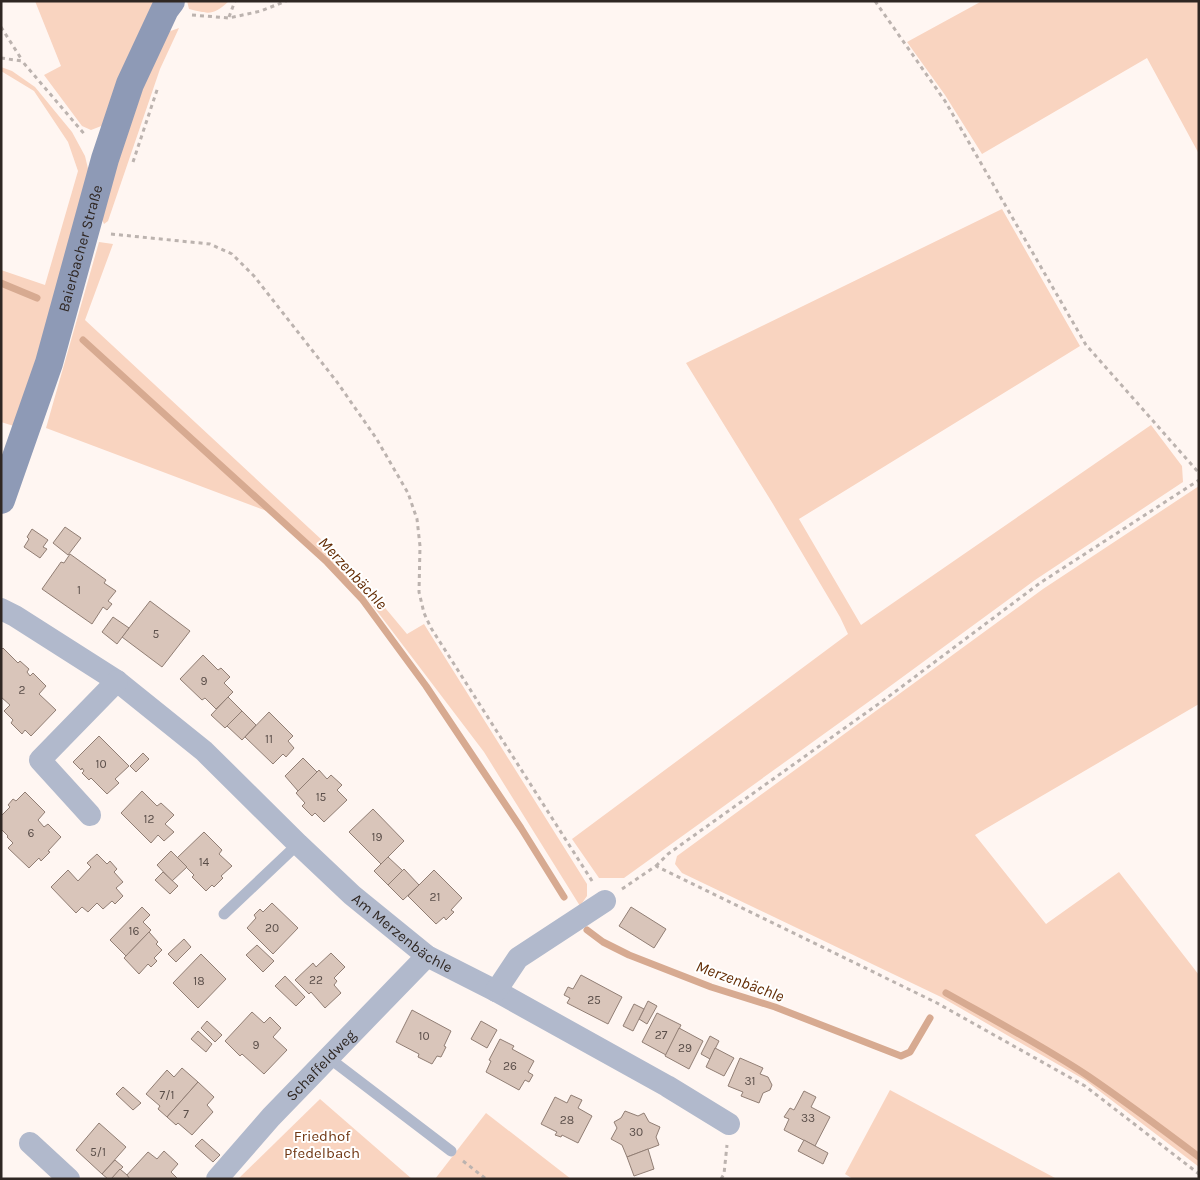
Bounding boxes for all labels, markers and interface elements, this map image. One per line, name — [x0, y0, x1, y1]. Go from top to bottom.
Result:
street label: Baierbacher Straße — [54, 183, 107, 314]
water label: Merzenbächle — [315, 533, 392, 614]
house number: 1 — [77, 583, 81, 597]
house number: 5 — [153, 627, 160, 641]
house number: 9 — [201, 674, 208, 688]
house number: 2 — [19, 683, 26, 697]
house number: 11 — [265, 732, 273, 746]
house number: 10 — [95, 757, 107, 771]
house number: 15 — [316, 790, 327, 804]
house number: 12 — [144, 812, 155, 826]
house number: 6 — [28, 826, 35, 840]
house number: 19 — [372, 830, 382, 844]
house number: 14 — [199, 855, 210, 869]
street label: Am Merzenbächle — [348, 889, 456, 976]
house number: 21 — [430, 890, 440, 904]
house number: 20 — [265, 921, 279, 935]
house number: 16 — [129, 924, 140, 938]
water label: Merzenbächle — [693, 956, 787, 1006]
house number: 22 — [309, 973, 323, 987]
house number: 18 — [193, 974, 205, 988]
house number: 25 — [587, 993, 601, 1007]
street label: Schaffeldweg — [282, 1026, 360, 1105]
house number: 27 — [655, 1028, 668, 1042]
house number: 10 — [418, 1029, 430, 1043]
house number: 9 — [253, 1038, 260, 1052]
house number: 29 — [678, 1041, 692, 1055]
house number: 26 — [503, 1059, 517, 1073]
house number: 31 — [744, 1074, 756, 1088]
house number: 7/1 — [160, 1088, 174, 1102]
house number: 7 — [183, 1107, 189, 1121]
house number: 33 — [801, 1111, 815, 1125]
house number: 28 — [560, 1113, 574, 1127]
house number: 30 — [629, 1125, 643, 1139]
park label: Friedhof Pfedelbach — [284, 1127, 360, 1162]
house number: 5/1 — [90, 1145, 106, 1159]

